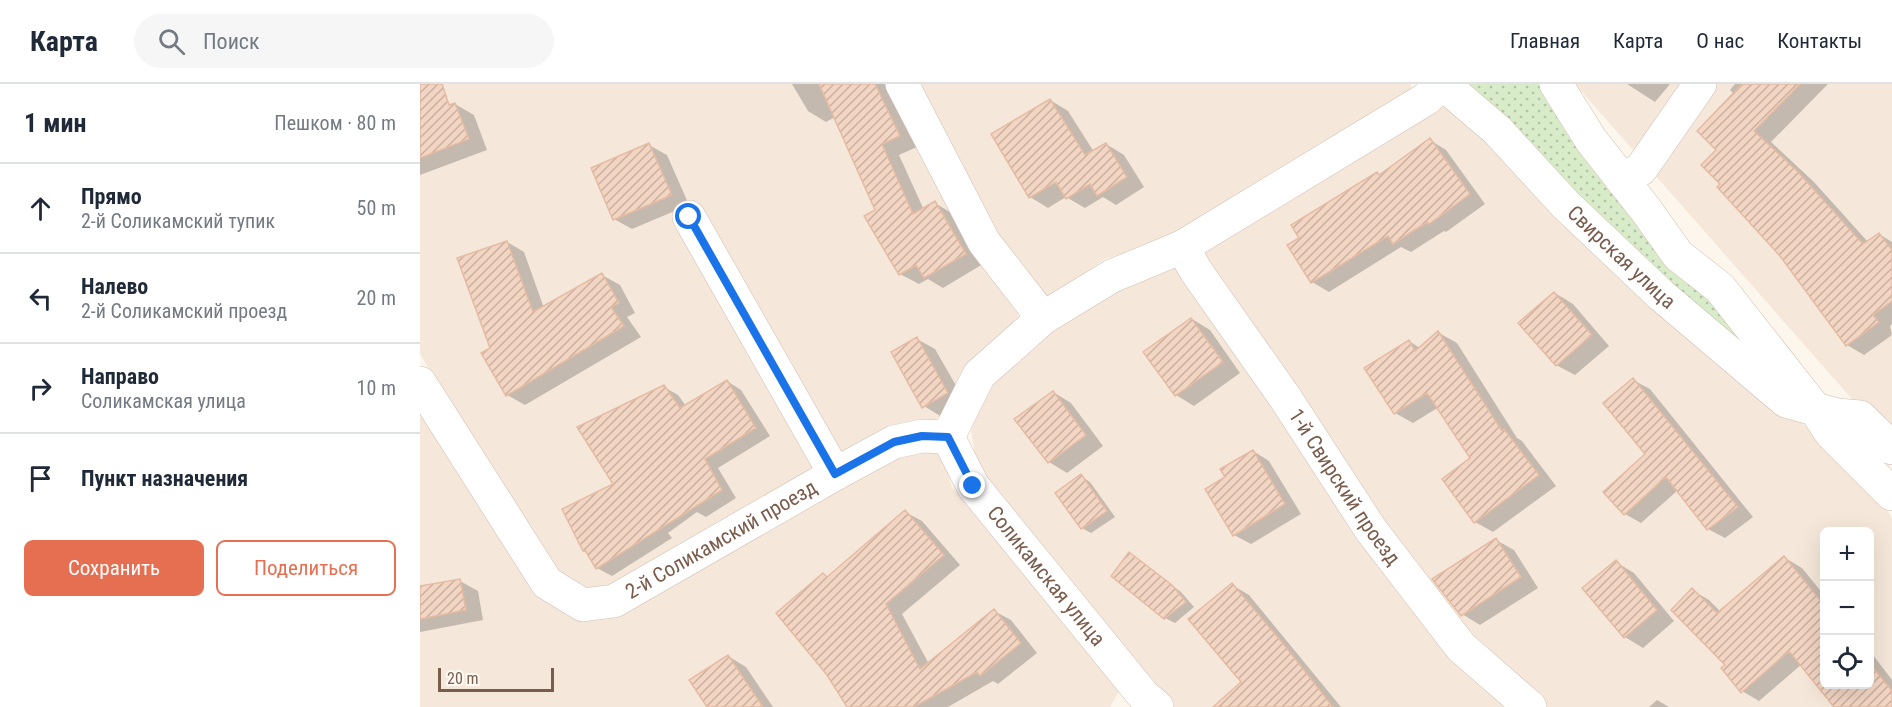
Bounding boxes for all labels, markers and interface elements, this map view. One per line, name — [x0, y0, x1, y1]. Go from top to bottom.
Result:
search box — [134, 14, 554, 68]
text: Карта — [30, 25, 98, 58]
icon: search — [155, 25, 188, 58]
text: Поиск — [203, 29, 260, 54]
text: Главная — [1510, 29, 1580, 53]
text: Карта — [1613, 29, 1663, 53]
text: О нас — [1696, 29, 1744, 53]
text: Контакты — [1777, 29, 1862, 53]
text: 1 мин — [24, 108, 86, 138]
text: Пешком · 80 m — [274, 111, 396, 135]
text: Прямо — [81, 184, 142, 209]
icon: ahead — [24, 192, 57, 225]
text: 50 m — [357, 196, 396, 220]
street label: Свирская улица — [1563, 201, 1680, 314]
route start — [675, 203, 701, 229]
text: 2-й Соликамский тупик — [81, 209, 275, 233]
text: Налево — [81, 274, 148, 299]
icon: left — [24, 282, 57, 315]
text: 20 m — [357, 286, 396, 310]
text: 2-й Соликамский проезд — [81, 299, 287, 323]
text: Направо — [81, 364, 159, 389]
icon: right — [24, 372, 57, 405]
text: 10 m — [357, 376, 396, 400]
text: Соликамская улица — [81, 389, 246, 413]
street label: 1-й Свирский проезд — [1284, 404, 1406, 570]
icon: arrive — [24, 462, 57, 495]
text: Пункт назначения — [81, 466, 248, 491]
route end — [959, 472, 985, 498]
street label: 2-й Соликамский проезд — [621, 475, 821, 604]
street label: Соликамская улица — [982, 501, 1110, 651]
map controls — [1820, 527, 1874, 689]
button: + — [1820, 527, 1874, 581]
button: Сохранить — [24, 540, 204, 596]
button: Поделиться — [216, 540, 396, 596]
button: − — [1820, 581, 1874, 635]
button: locate — [1820, 635, 1874, 689]
scale bar — [438, 665, 554, 692]
text: 20 m — [447, 669, 479, 688]

